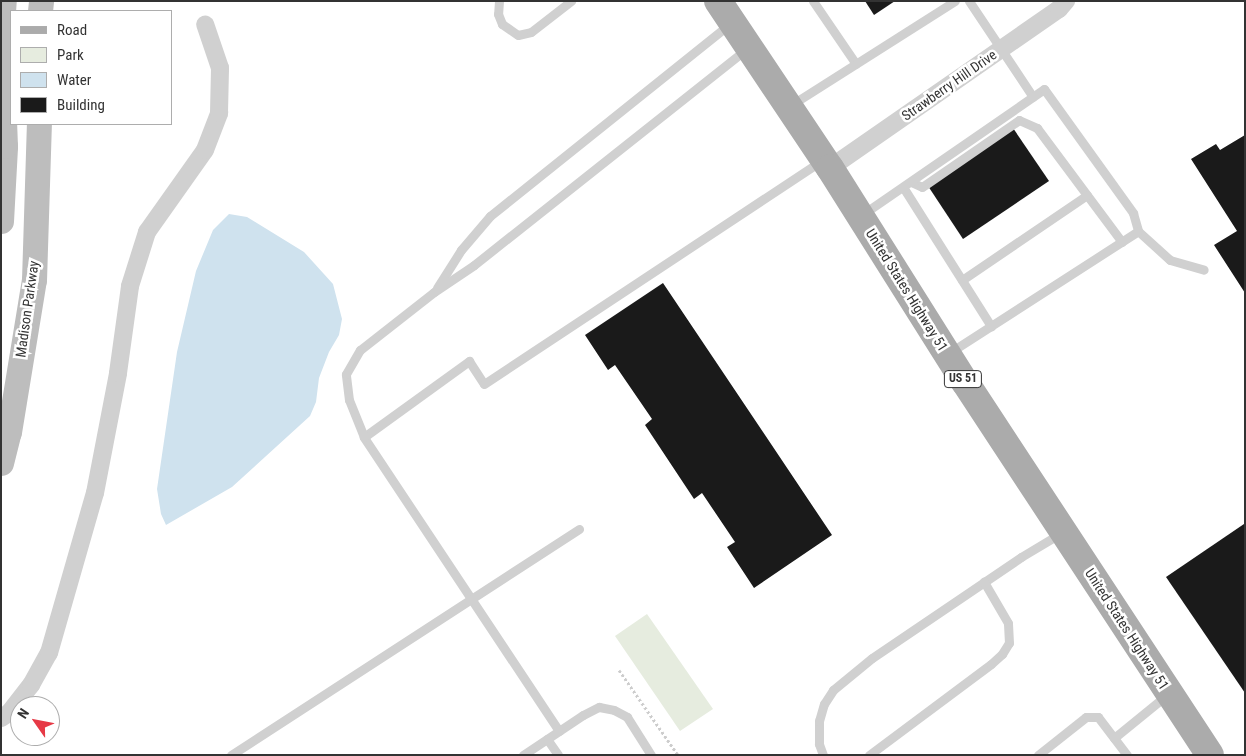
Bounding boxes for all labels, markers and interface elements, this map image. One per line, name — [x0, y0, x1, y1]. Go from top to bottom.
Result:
legend — [10, 10, 172, 125]
text: Road — [57, 21, 87, 39]
text: Park — [57, 46, 84, 64]
street label: Strawberry Hill Drive — [898, 46, 1000, 124]
text: Water — [57, 71, 91, 89]
text: Building — [57, 96, 105, 114]
street label: United States Highway 51 — [862, 226, 952, 354]
street label: Madison Parkway — [12, 260, 42, 358]
road number: US 51 — [943, 369, 983, 388]
street label: United States Highway 51 — [1081, 565, 1173, 693]
north arrow — [10, 696, 60, 746]
text: N — [14, 705, 32, 721]

